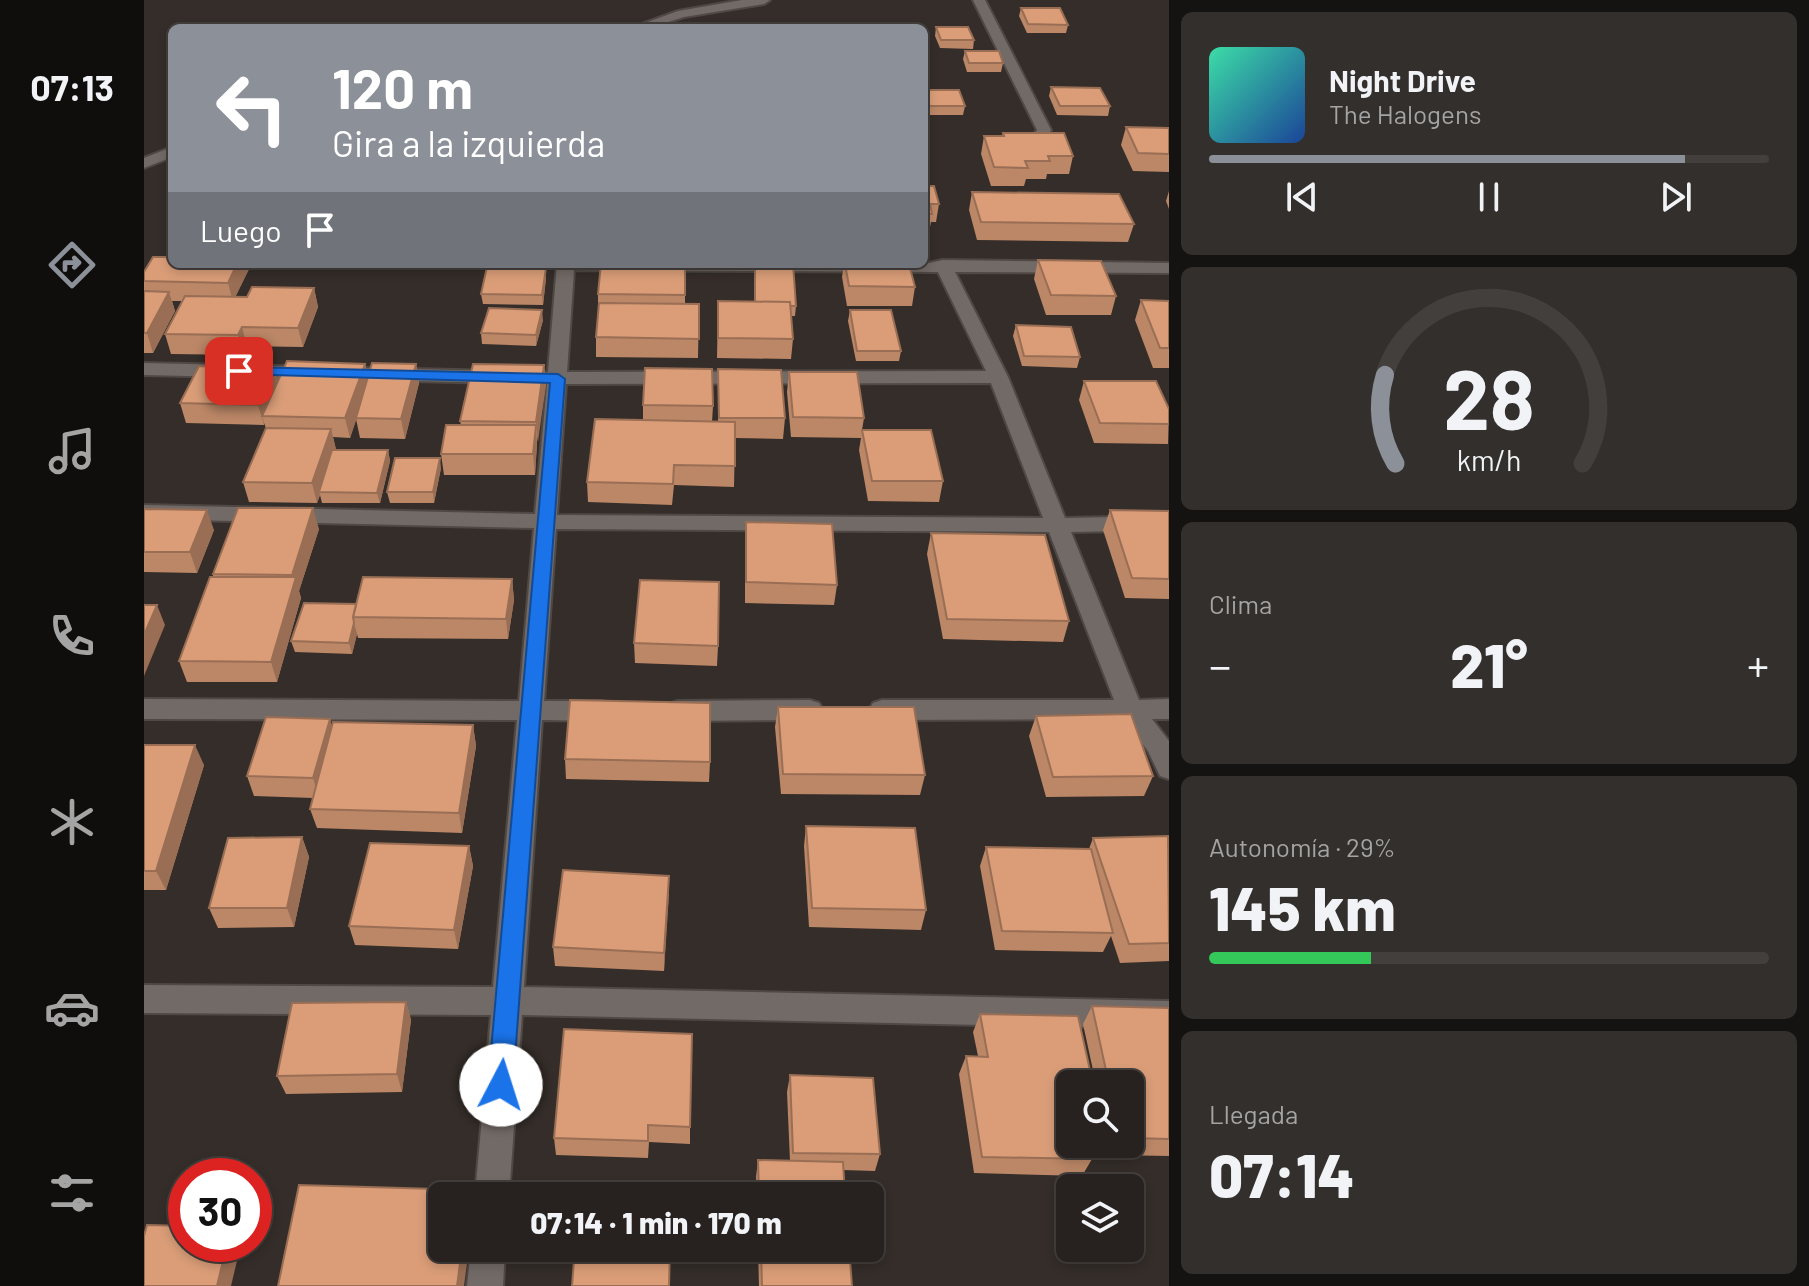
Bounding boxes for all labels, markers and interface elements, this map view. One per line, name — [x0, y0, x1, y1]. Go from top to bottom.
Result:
text: 120 m — [332, 53, 473, 120]
icon: left — [200, 56, 304, 160]
text: Night Drive — [1329, 62, 1476, 98]
text: 07:13 — [30, 65, 114, 108]
text: The Halogens — [1329, 98, 1481, 129]
text: Gira a la izquierda — [332, 121, 605, 164]
icon: previous — [1280, 175, 1324, 219]
icon: pause — [1467, 175, 1511, 219]
icon: next — [1654, 175, 1698, 219]
icon: arrive — [298, 208, 342, 252]
text: Luego — [200, 212, 282, 248]
icon: directions — [44, 237, 100, 293]
pin — [205, 337, 273, 405]
text: 28 — [1443, 347, 1535, 447]
icon: arrive — [217, 349, 261, 393]
icon: music — [44, 423, 100, 479]
text: km/h — [1457, 442, 1521, 477]
text: Clima — [1209, 588, 1272, 619]
icon: phone — [44, 608, 100, 664]
text: 21° — [1450, 628, 1528, 700]
text: − — [1209, 638, 1231, 691]
text: + — [1747, 638, 1769, 691]
icon: climate — [44, 794, 100, 850]
text: Autonomía · 29% — [1209, 831, 1396, 862]
text: 145 km — [1209, 871, 1396, 943]
icon: car — [44, 980, 100, 1036]
position arrow — [459, 1043, 543, 1127]
map controls — [1056, 1070, 1144, 1262]
button: search — [1056, 1070, 1144, 1158]
text: Llegada — [1209, 1098, 1298, 1129]
text: 07:14 — [1209, 1138, 1355, 1210]
speed limit sign: 30 — [168, 1158, 272, 1262]
icon: filters — [44, 1165, 100, 1221]
button: layers — [1056, 1174, 1144, 1262]
text: 07:14 · 1 min · 170 m — [530, 1204, 782, 1240]

